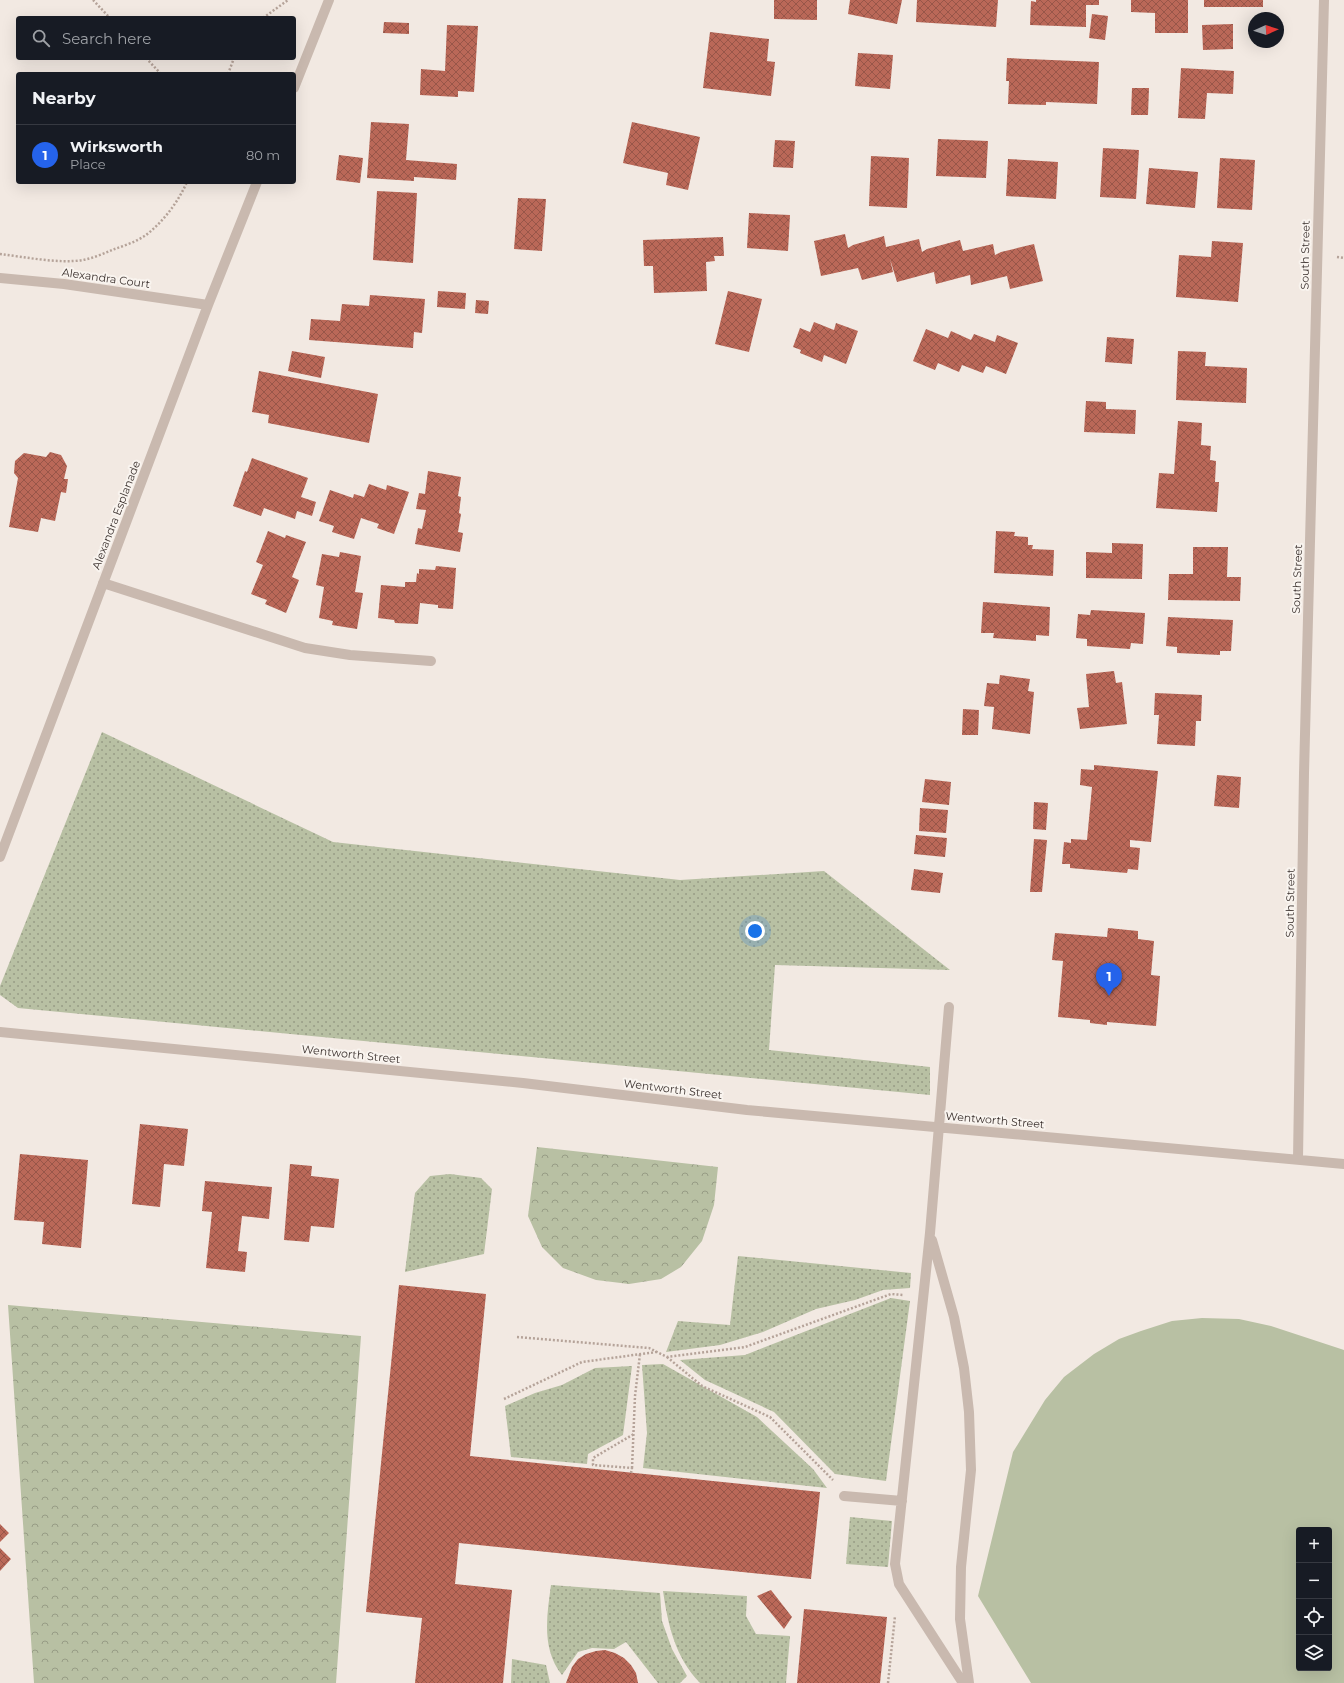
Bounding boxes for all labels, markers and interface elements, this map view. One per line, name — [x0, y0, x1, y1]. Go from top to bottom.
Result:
north arrow — [1248, 12, 1284, 48]
search box — [16, 16, 296, 60]
icon: search — [30, 27, 52, 49]
text: Search here — [62, 29, 151, 48]
text: Nearby — [32, 88, 96, 108]
text: Wirksworth — [70, 137, 163, 156]
text: 1 — [42, 147, 48, 163]
text: 80 m — [246, 147, 280, 163]
text: Place — [70, 156, 106, 172]
street label: South Street — [1297, 220, 1313, 290]
street label: Alexandra Court — [61, 265, 151, 291]
street label: Alexandra Esplanade — [89, 458, 143, 571]
street label: South Street — [1289, 544, 1305, 614]
street label: South Street — [1282, 868, 1298, 938]
your location — [745, 921, 765, 941]
pin: 1 — [1096, 963, 1122, 996]
street label: Wentworth Street — [301, 1042, 402, 1066]
street label: Wentworth Street — [623, 1076, 724, 1102]
street label: Wentworth Street — [945, 1109, 1045, 1131]
map controls — [1296, 1527, 1332, 1671]
button: + — [1296, 1527, 1332, 1563]
button: − — [1296, 1563, 1332, 1599]
button: locate — [1296, 1599, 1332, 1635]
button: layers — [1296, 1635, 1332, 1671]

